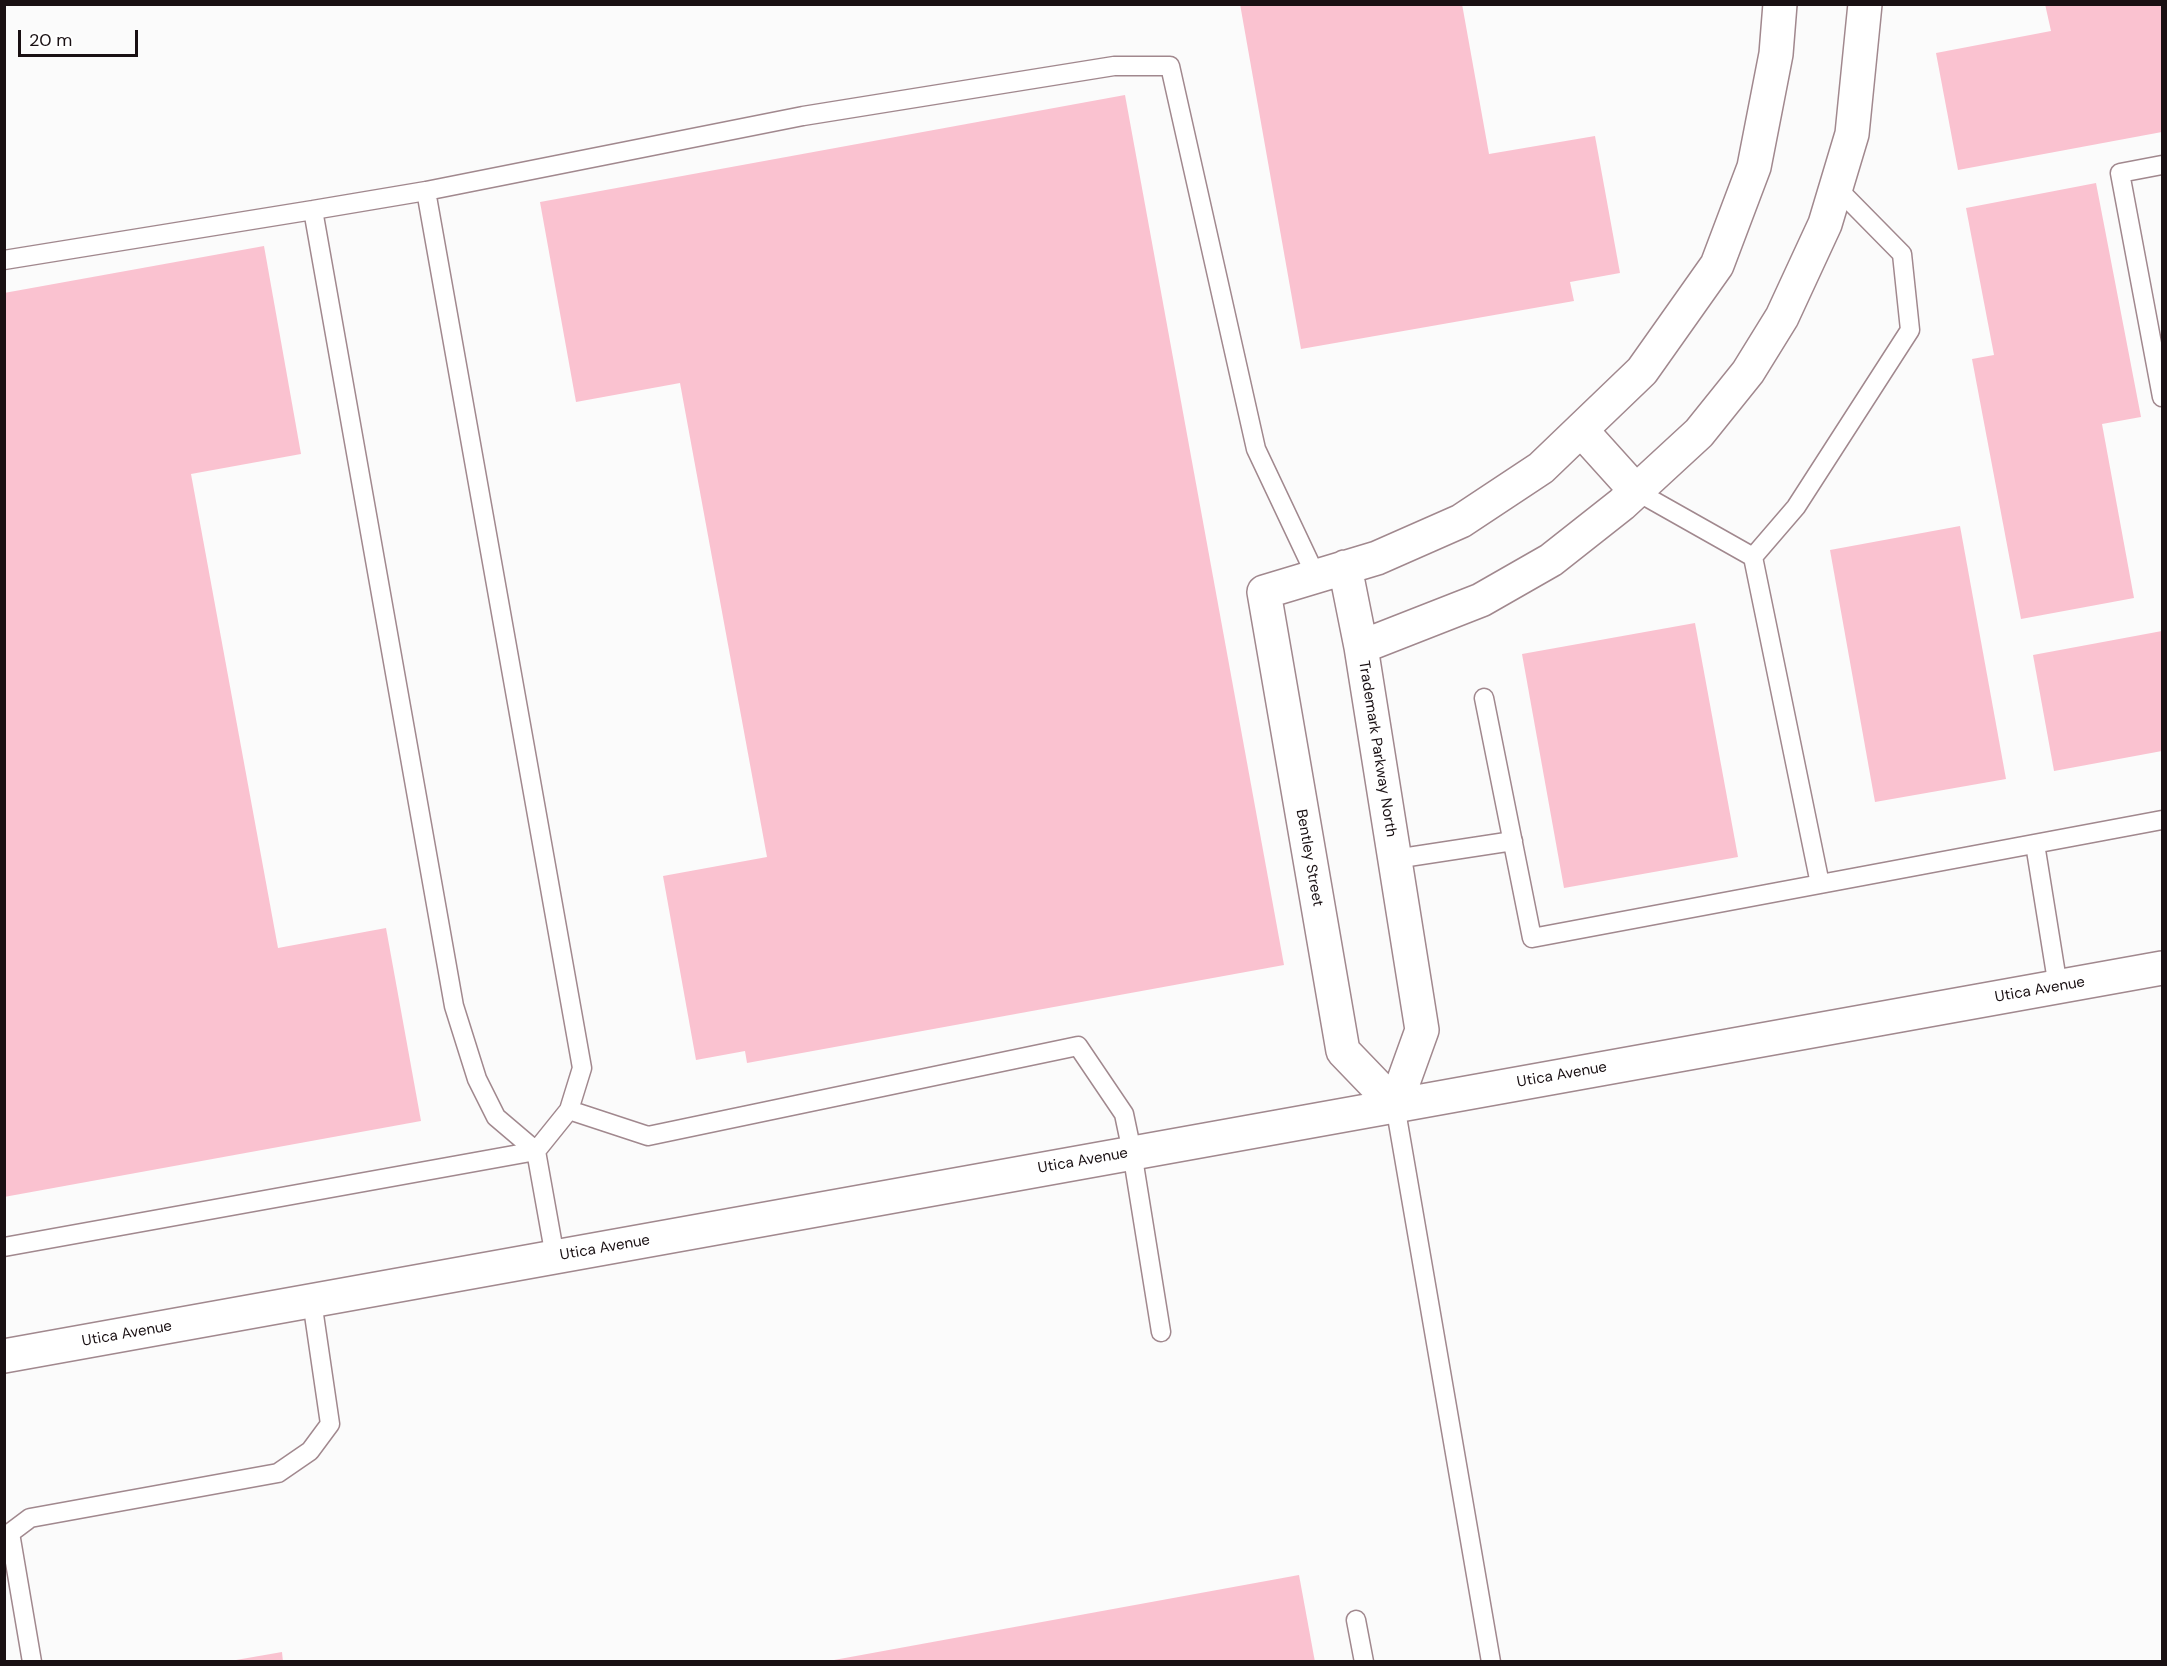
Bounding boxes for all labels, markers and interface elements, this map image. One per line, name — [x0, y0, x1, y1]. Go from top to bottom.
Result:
scale bar — [21, 18, 141, 56]
text: 20 m — [29, 28, 72, 52]
street label: Trademark Parkway North — [1354, 660, 1400, 838]
street label: Bentley Street — [1292, 808, 1326, 908]
street label: Utica Avenue — [1994, 973, 2086, 1007]
street label: Utica Avenue — [1516, 1058, 1608, 1092]
street label: Utica Avenue — [1037, 1144, 1129, 1178]
street label: Utica Avenue — [559, 1231, 651, 1265]
street label: Utica Avenue — [81, 1317, 173, 1351]

